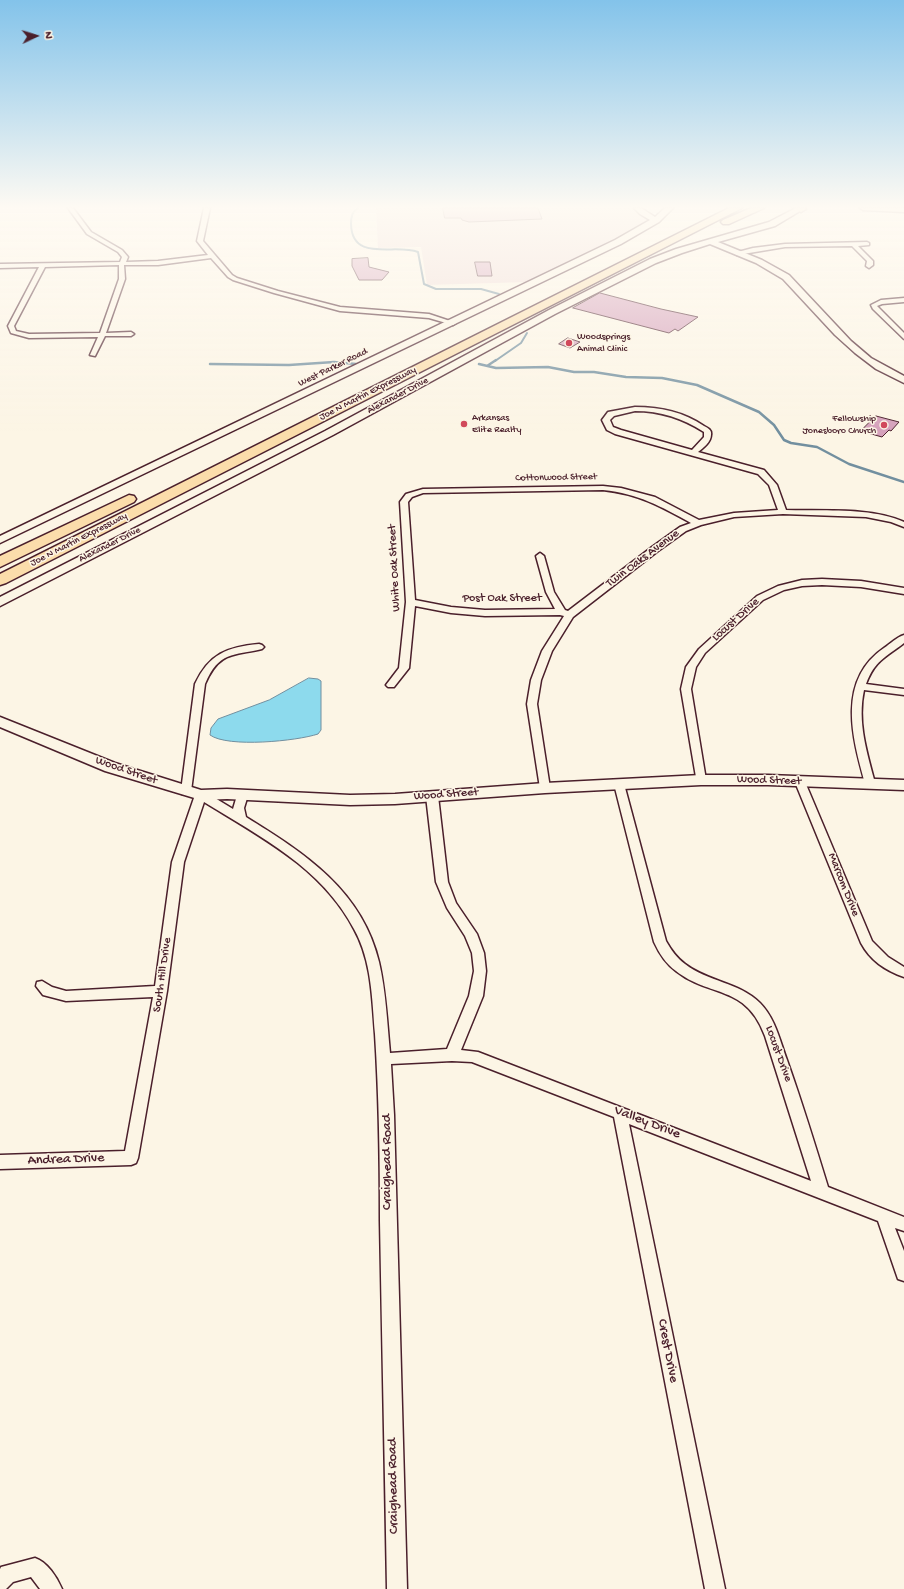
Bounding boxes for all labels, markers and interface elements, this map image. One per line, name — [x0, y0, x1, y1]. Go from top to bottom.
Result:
north arrow — [16, 16, 56, 56]
text: N — [42, 31, 54, 39]
place label: Woodsprings Animal Clinic — [577, 331, 630, 354]
marker: Woodsprings Animal Clinic — [564, 338, 574, 348]
street label: West Parker Road — [296, 346, 370, 390]
street label: Joe N Martin Expressway — [318, 364, 418, 424]
street label: Alexander Drive — [365, 375, 431, 417]
place label: Arkansas Elite Realty — [472, 412, 521, 436]
place label: Fellowship Jonesboro Church — [803, 413, 876, 436]
marker: Arkansas Elite Realty — [459, 419, 469, 429]
marker: Fellowship Jonesboro Church — [879, 420, 889, 430]
street label: Cottonwood Street — [515, 471, 597, 485]
street label: Joe N Martin Expressway — [29, 510, 129, 570]
street label: Alexander Drive — [77, 524, 143, 566]
street label: White Oak Street — [386, 524, 404, 612]
street label: Twin Oaks Avenue — [604, 527, 682, 591]
street label: Post Oak Street — [462, 592, 542, 606]
street label: Locust Drive — [709, 595, 763, 645]
street label: Wood Street — [93, 754, 159, 788]
street label: Wood Street — [737, 773, 801, 789]
street label: Wood Street — [413, 786, 479, 804]
street label: Marcom Drive — [824, 851, 862, 919]
street label: South Hill Drive — [151, 937, 175, 1013]
street label: Locust Drive — [761, 1024, 795, 1084]
street label: Valley Drive — [611, 1103, 683, 1143]
street label: Craighead Road — [380, 1114, 396, 1210]
street label: Andrea Drive — [27, 1150, 105, 1170]
street label: Crest Drive — [653, 1318, 681, 1384]
street label: Craighead Road — [385, 1438, 403, 1534]

